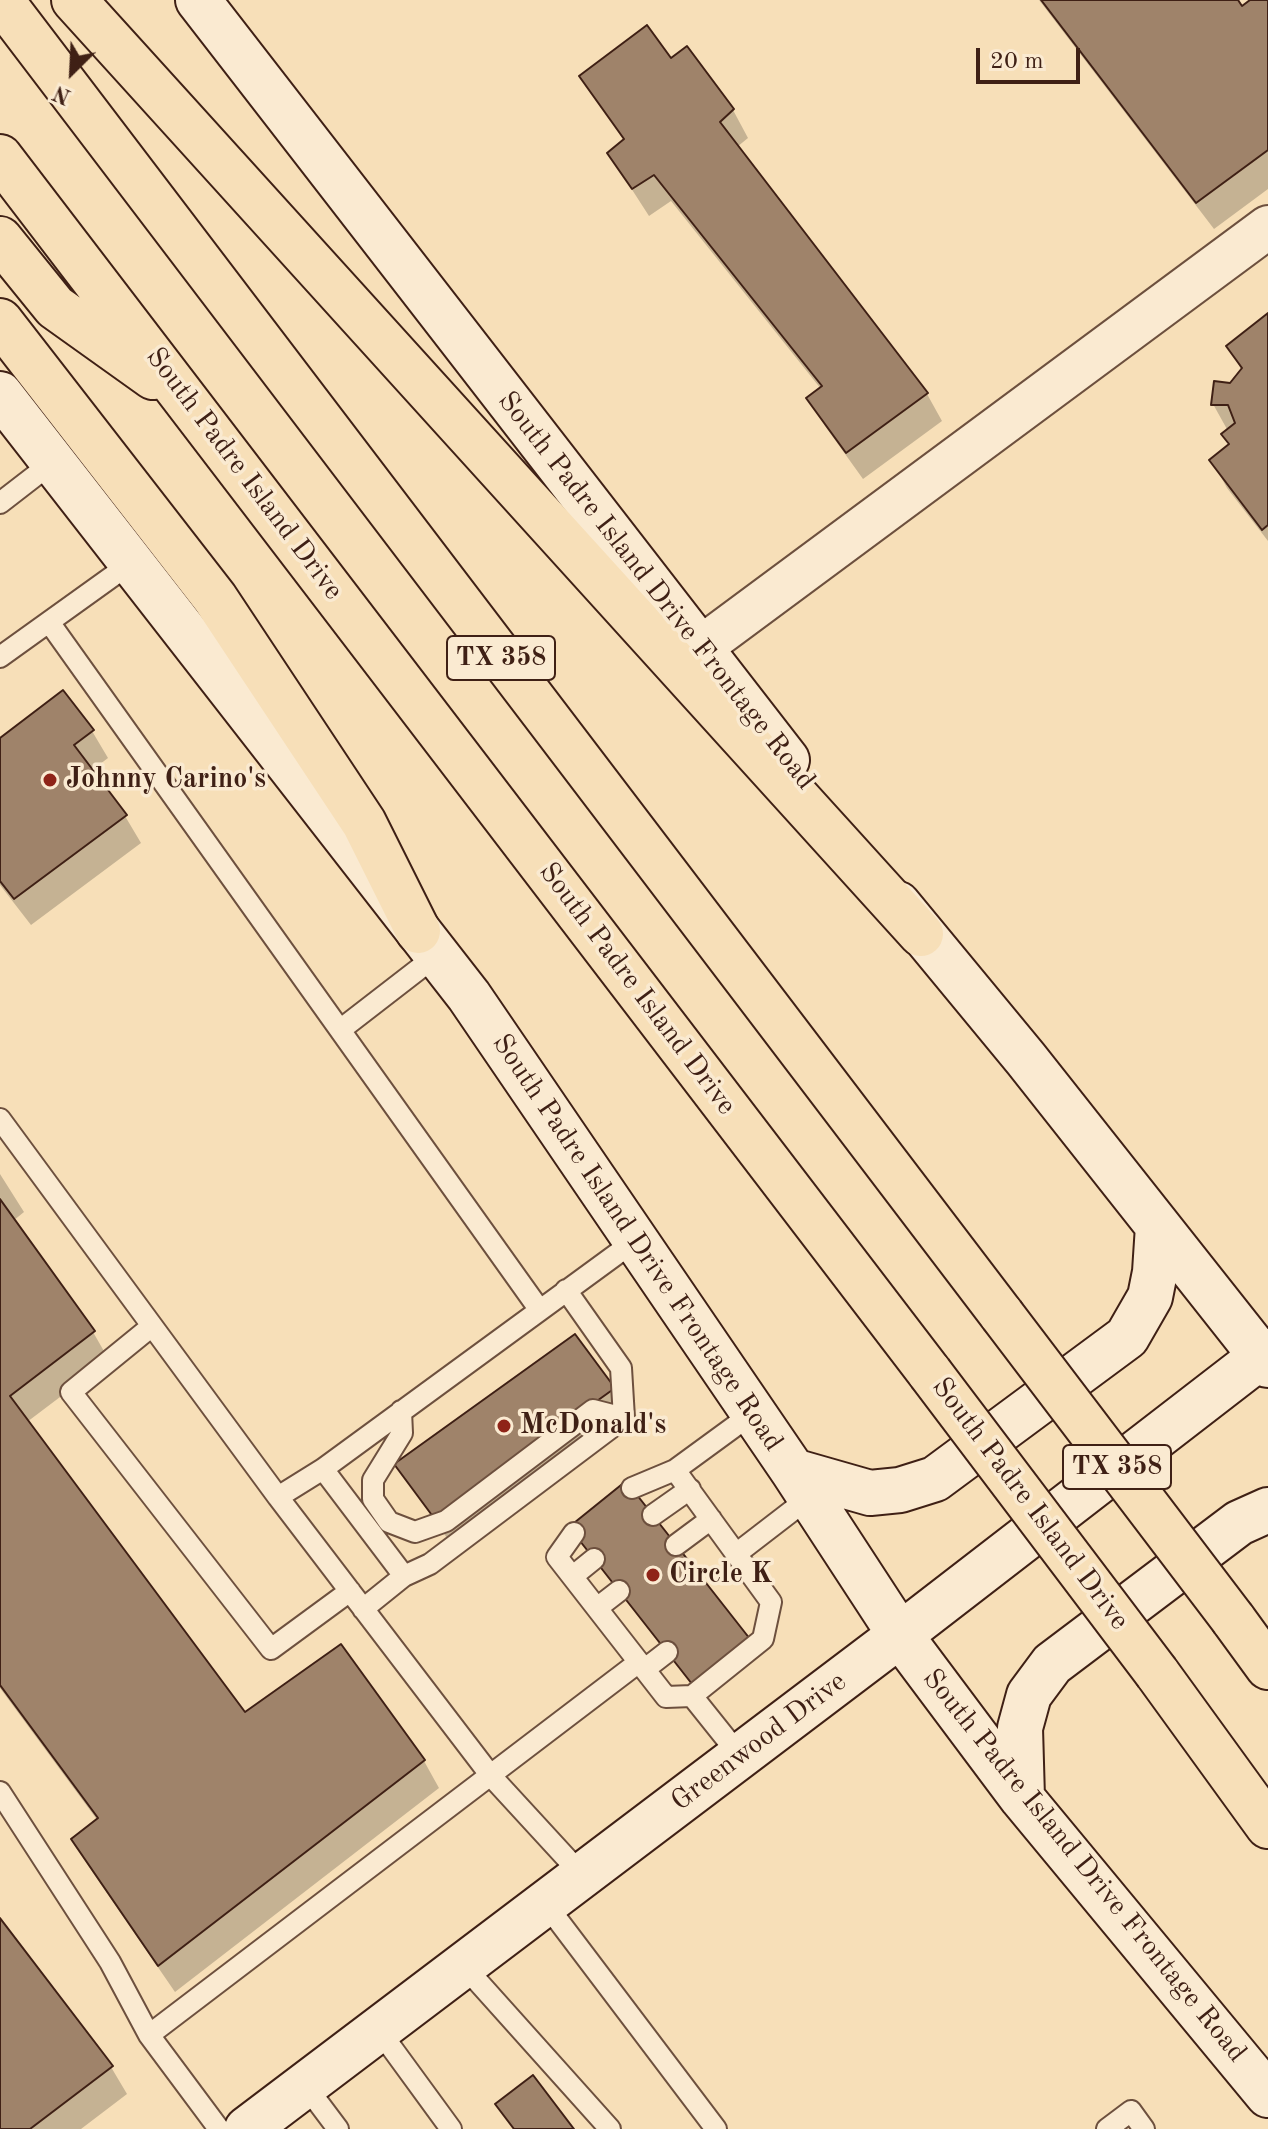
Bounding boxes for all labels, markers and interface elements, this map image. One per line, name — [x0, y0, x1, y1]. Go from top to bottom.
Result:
north arrow — [32, 32, 112, 112]
scale bar — [980, 32, 1084, 82]
text: 20 m — [990, 50, 1044, 74]
text: N — [50, 80, 74, 107]
street label: South Padre Island Drive — [138, 341, 350, 607]
street label: South Padre Island Drive Frontage Road — [490, 385, 822, 797]
road number: TX 358 — [447, 636, 555, 680]
place label: Johnny Carino's — [66, 763, 266, 797]
marker: Johnny Carino's — [41, 771, 59, 789]
street label: South Padre Island Drive — [531, 856, 743, 1122]
street label: South Padre Island Drive Frontage Road — [484, 1028, 790, 1458]
street label: South Padre Island Drive — [924, 1371, 1136, 1637]
place label: McDonald's — [520, 1409, 666, 1443]
marker: McDonald's — [495, 1417, 513, 1435]
road number: TX 358 — [1063, 1445, 1171, 1489]
place label: Circle K — [669, 1558, 772, 1592]
marker: Circle K — [644, 1566, 662, 1584]
street label: South Padre Island Drive Frontage Road — [915, 1663, 1253, 2069]
street label: Greenwood Drive — [665, 1665, 853, 1819]

